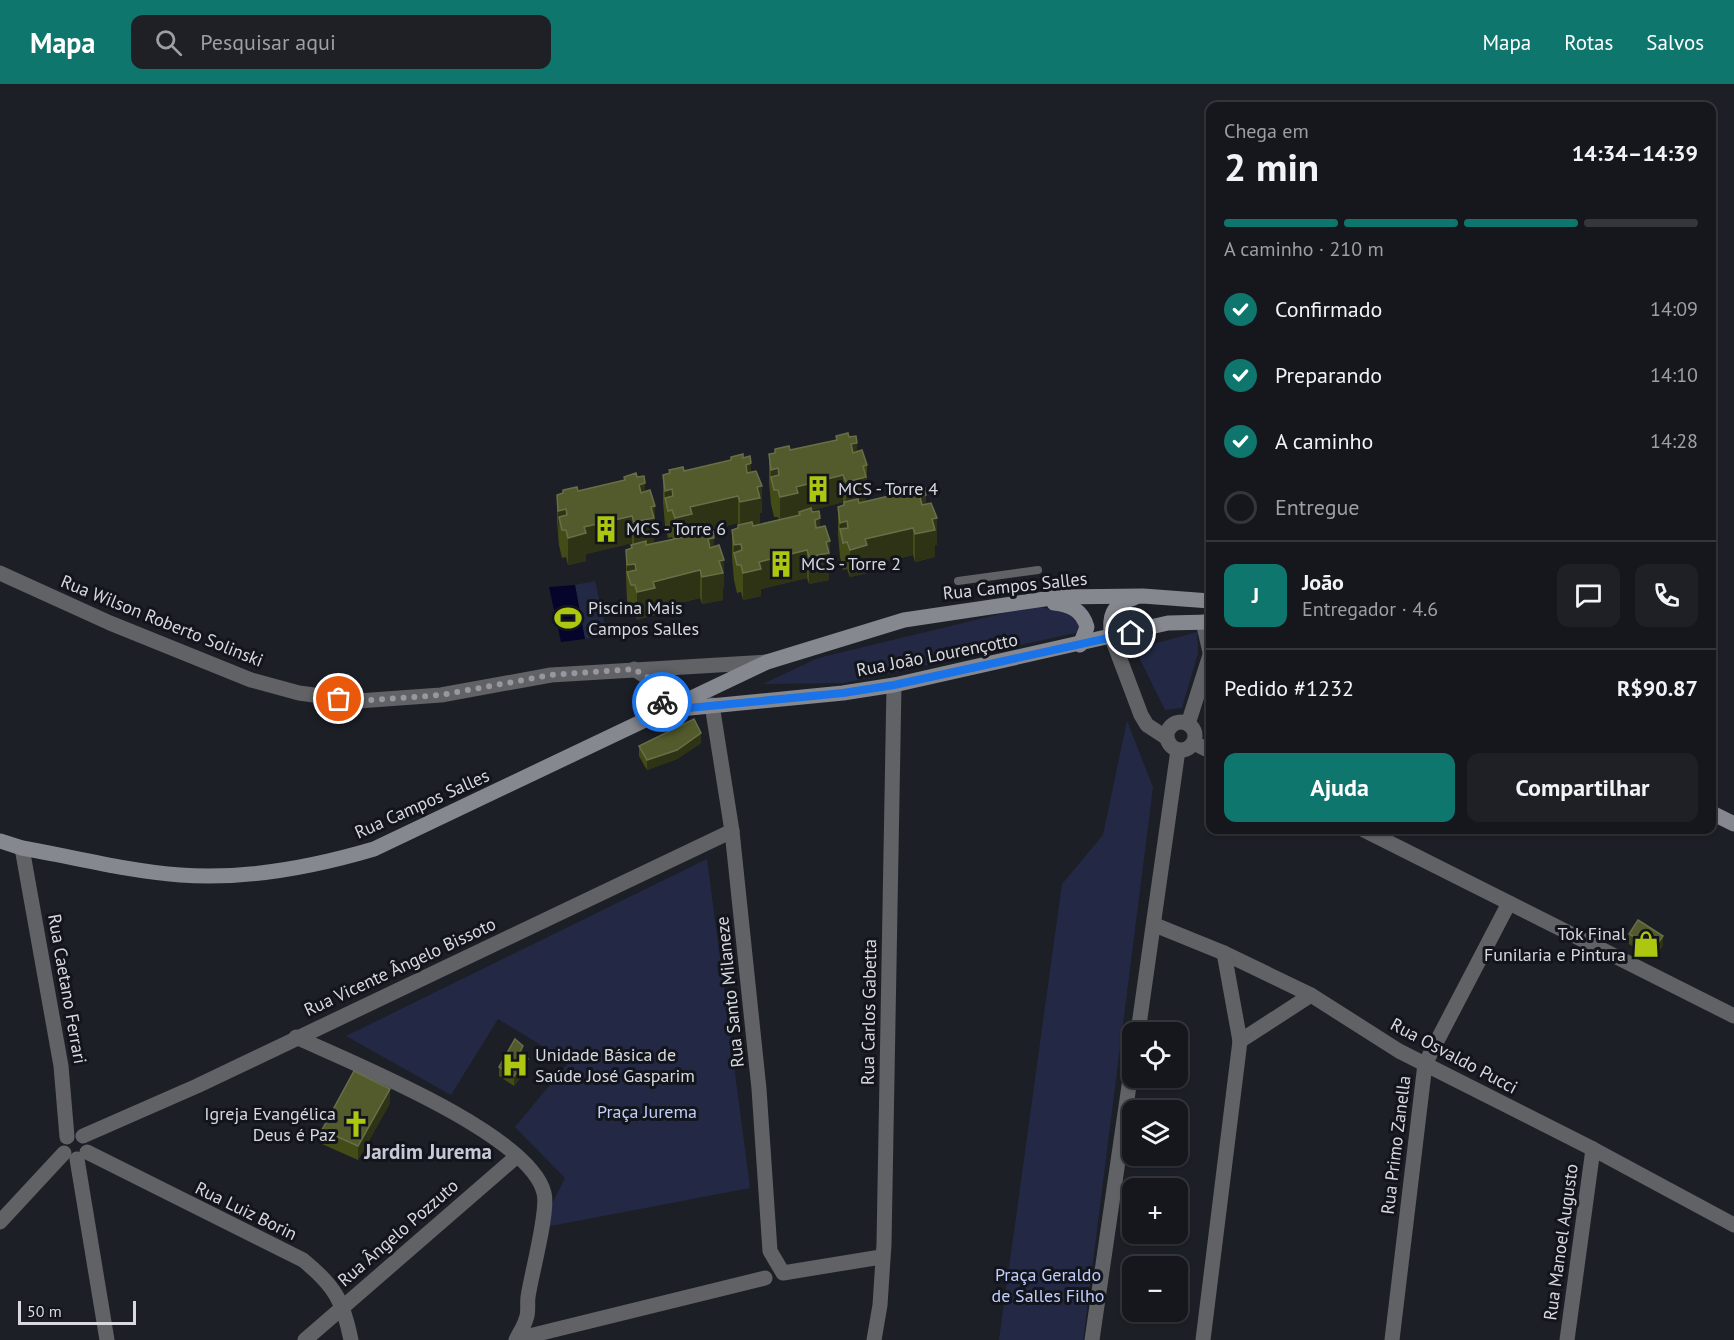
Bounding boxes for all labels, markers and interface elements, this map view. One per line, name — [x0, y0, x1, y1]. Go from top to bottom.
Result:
search box — [131, 15, 551, 69]
text: Mapa — [30, 24, 95, 61]
icon: search — [152, 26, 185, 59]
text: Pesquisar aqui — [200, 28, 336, 56]
text: Mapa — [1482, 29, 1531, 56]
text: Rotas — [1564, 29, 1613, 56]
text: Salvos — [1646, 29, 1704, 56]
text: Chega em — [1224, 118, 1309, 144]
text: 14:34–14:39 — [1572, 139, 1698, 167]
text: 2 min — [1224, 141, 1319, 192]
text: A caminho · 210 m — [1224, 236, 1384, 262]
icon: check — [1224, 293, 1257, 326]
text: Confirmado — [1275, 295, 1382, 323]
text: 14:09 — [1650, 296, 1698, 322]
icon: check — [1224, 359, 1257, 392]
text: Preparando — [1275, 361, 1382, 389]
text: 14:10 — [1650, 362, 1698, 388]
icon: check — [1224, 425, 1257, 458]
text: A caminho — [1275, 427, 1373, 455]
text: 14:28 — [1650, 428, 1698, 454]
building icon: MCS - Torre 4 — [803, 474, 833, 504]
place label: MCS - Torre 4 — [838, 477, 938, 500]
text: Entregue — [1275, 493, 1360, 521]
building icon: MCS - Torre 6 — [591, 514, 621, 544]
place label: MCS - Torre 6 — [626, 517, 726, 540]
building icon: MCS - Torre 2 — [766, 549, 796, 579]
place label: MCS - Torre 2 — [801, 552, 901, 575]
button: chat — [1557, 564, 1620, 627]
button: phone — [1635, 564, 1698, 627]
street label: Rua Campos Salles — [942, 566, 1088, 605]
text: João — [1302, 568, 1344, 596]
street label: Rua Wilson Roberto Solinski — [58, 569, 267, 672]
text: J — [1252, 581, 1259, 609]
place label: Piscina Mais Campos Salles — [588, 596, 699, 640]
text: Entregador · 4.6 — [1302, 596, 1438, 622]
sports icon: Piscina Mais Campos Salles — [553, 603, 583, 633]
pin — [1105, 607, 1156, 658]
icon: home — [1114, 616, 1147, 649]
street label: Rua João Lourençotto — [854, 628, 1020, 681]
courier — [632, 672, 692, 732]
pin — [313, 673, 364, 724]
text: Pedido #1232 — [1224, 674, 1354, 702]
text: R$90.87 — [1617, 674, 1698, 702]
icon: bag — [322, 682, 355, 715]
icon: bike — [646, 686, 679, 719]
button: Ajuda — [1224, 753, 1455, 822]
button: Compartilhar — [1467, 753, 1698, 822]
street label: Rua Campos Salles — [351, 764, 493, 844]
street label: Rua Caetano Ferrari — [43, 912, 92, 1066]
street label: Rua Vicente Ângelo Bissoto — [300, 912, 499, 1021]
street label: Rua Santo Milaneze — [710, 915, 749, 1069]
place label: Tok Final Funilaria e Pintura — [1484, 922, 1627, 966]
shop icon: Tok Final Funilaria e Pintura — [1631, 929, 1661, 959]
street label: Rua Carlos Gabetta — [856, 939, 881, 1085]
street label: Rua Osvaldo Pucci — [1387, 1012, 1522, 1099]
map controls — [1122, 1022, 1188, 1322]
button: locate — [1122, 1022, 1188, 1088]
place label: Unidade Básica de Saúde José Gasparim — [535, 1043, 695, 1087]
hospital icon: Unidade Básica de Saúde José Gasparim — [500, 1050, 530, 1080]
street label: Rua Primo Zanella — [1376, 1074, 1415, 1216]
park label: Praça Jurema — [597, 1100, 697, 1123]
button: layers — [1122, 1100, 1188, 1166]
place label: Igreja Evangélica Deus é Paz — [204, 1102, 336, 1146]
church icon: Igreja Evangélica Deus é Paz — [341, 1109, 371, 1139]
district label: Jardim Jurema — [363, 1138, 492, 1165]
street label: Rua Manoel Augusto — [1538, 1162, 1583, 1322]
street label: Rua Ângelo Pozzuto — [333, 1174, 463, 1291]
street label: Rua Luiz Borin — [191, 1176, 301, 1245]
button: + — [1122, 1178, 1188, 1244]
button: − — [1122, 1256, 1188, 1322]
park label: Praça Geraldo de Salles Filho — [991, 1263, 1105, 1307]
scale bar — [18, 1298, 136, 1326]
text: 50 m — [27, 1301, 62, 1321]

